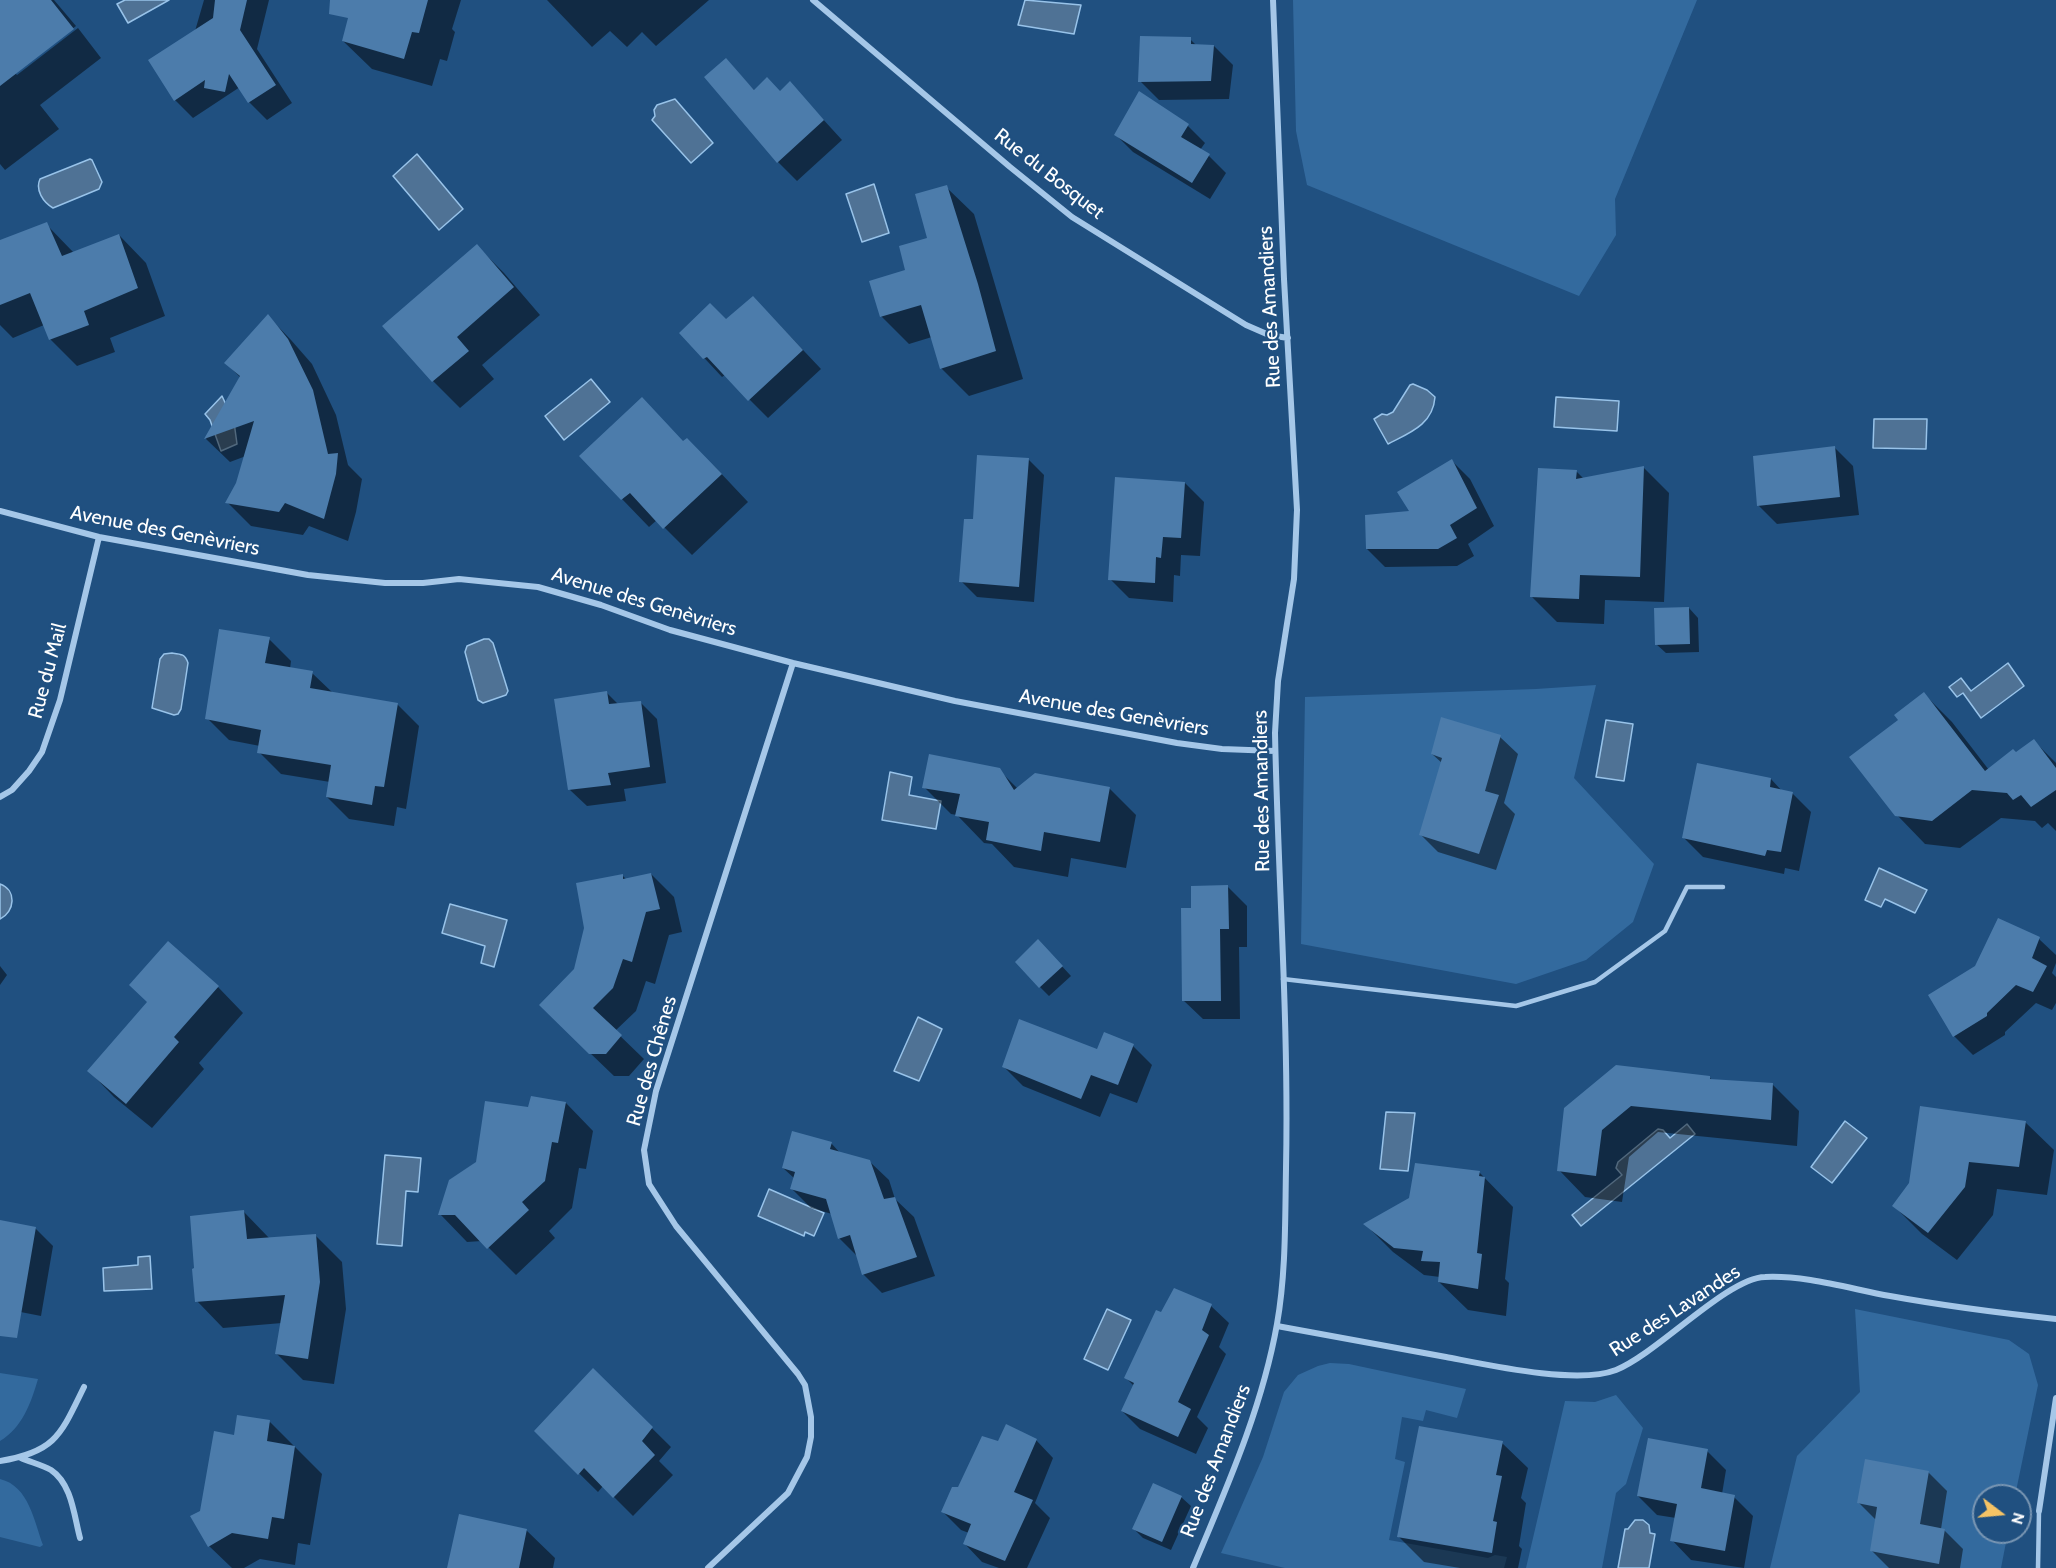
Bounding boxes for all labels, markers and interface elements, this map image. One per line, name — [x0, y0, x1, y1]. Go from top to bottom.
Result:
street label: Rue du Bosquet — [989, 124, 1109, 224]
street label: Rue des Amandiers — [1254, 225, 1286, 389]
street label: Avenue des Genèvriers — [68, 501, 262, 561]
street label: Avenue des Genèvriers — [549, 562, 739, 642]
street label: Rue du Mail — [24, 621, 72, 721]
street label: Avenue des Genèvriers — [1017, 684, 1211, 742]
street label: Rue des Amandiers — [1249, 710, 1275, 872]
street label: Rue des Chênes — [622, 993, 682, 1129]
street label: Rue des Lavandes — [1605, 1260, 1745, 1362]
street label: Rue des Amandiers — [1176, 1381, 1256, 1541]
north arrow — [1972, 1484, 2032, 1544]
text: N — [2007, 1510, 2029, 1527]

